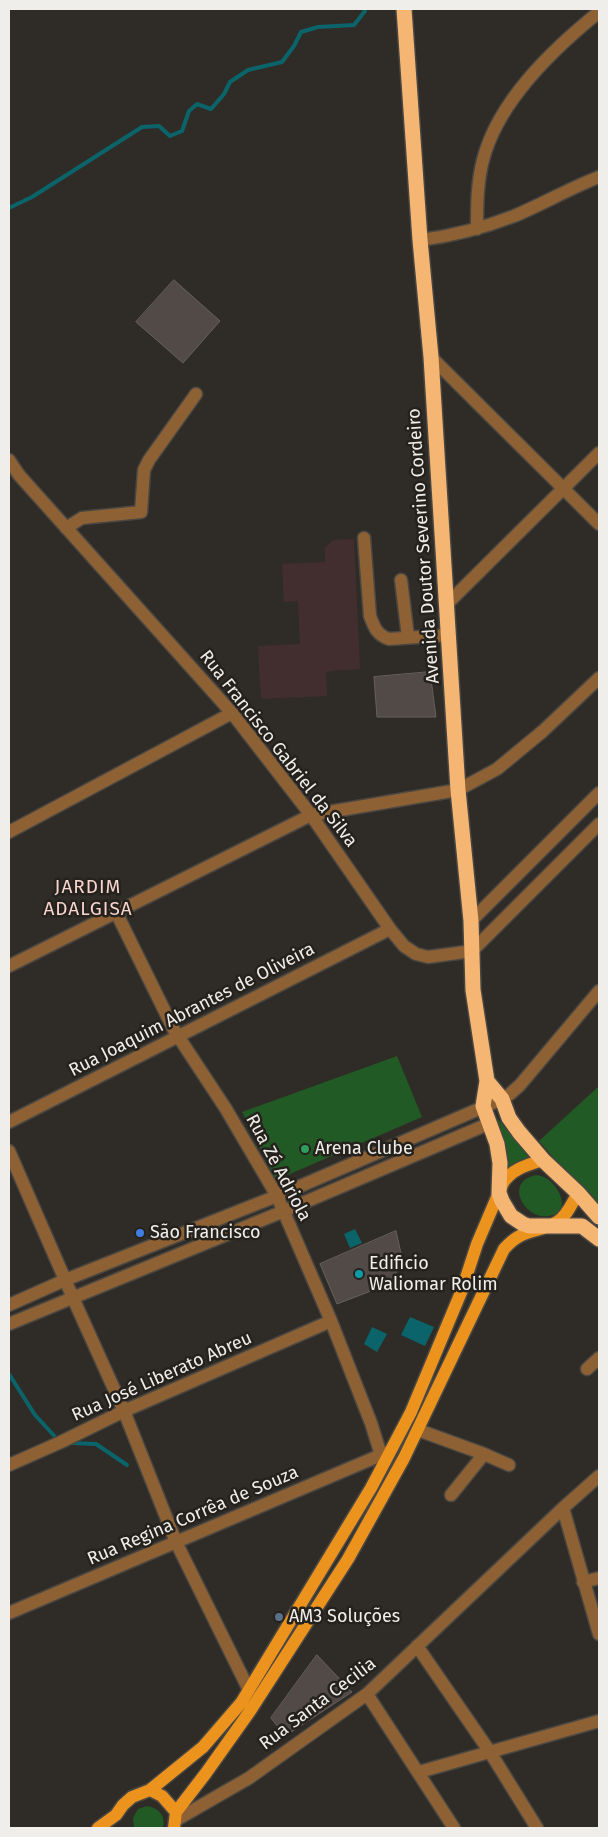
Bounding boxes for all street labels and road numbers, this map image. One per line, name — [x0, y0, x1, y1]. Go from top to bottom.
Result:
street label: Avenida Doutor Severino Cordeiro — [404, 408, 444, 684]
street label: Rua Francisco Gabriel da Silva — [194, 646, 362, 852]
street label: Rua Joaquim Abrantes de Oliveira — [66, 938, 318, 1082]
street label: Rua Zé Adriola — [241, 1111, 315, 1225]
street label: Rua José Liberato Abreu — [69, 1328, 255, 1426]
street label: Rua Regina Corrêa de Souza — [84, 1462, 302, 1570]
street label: Rua Santa Cecilia — [255, 1653, 381, 1755]

